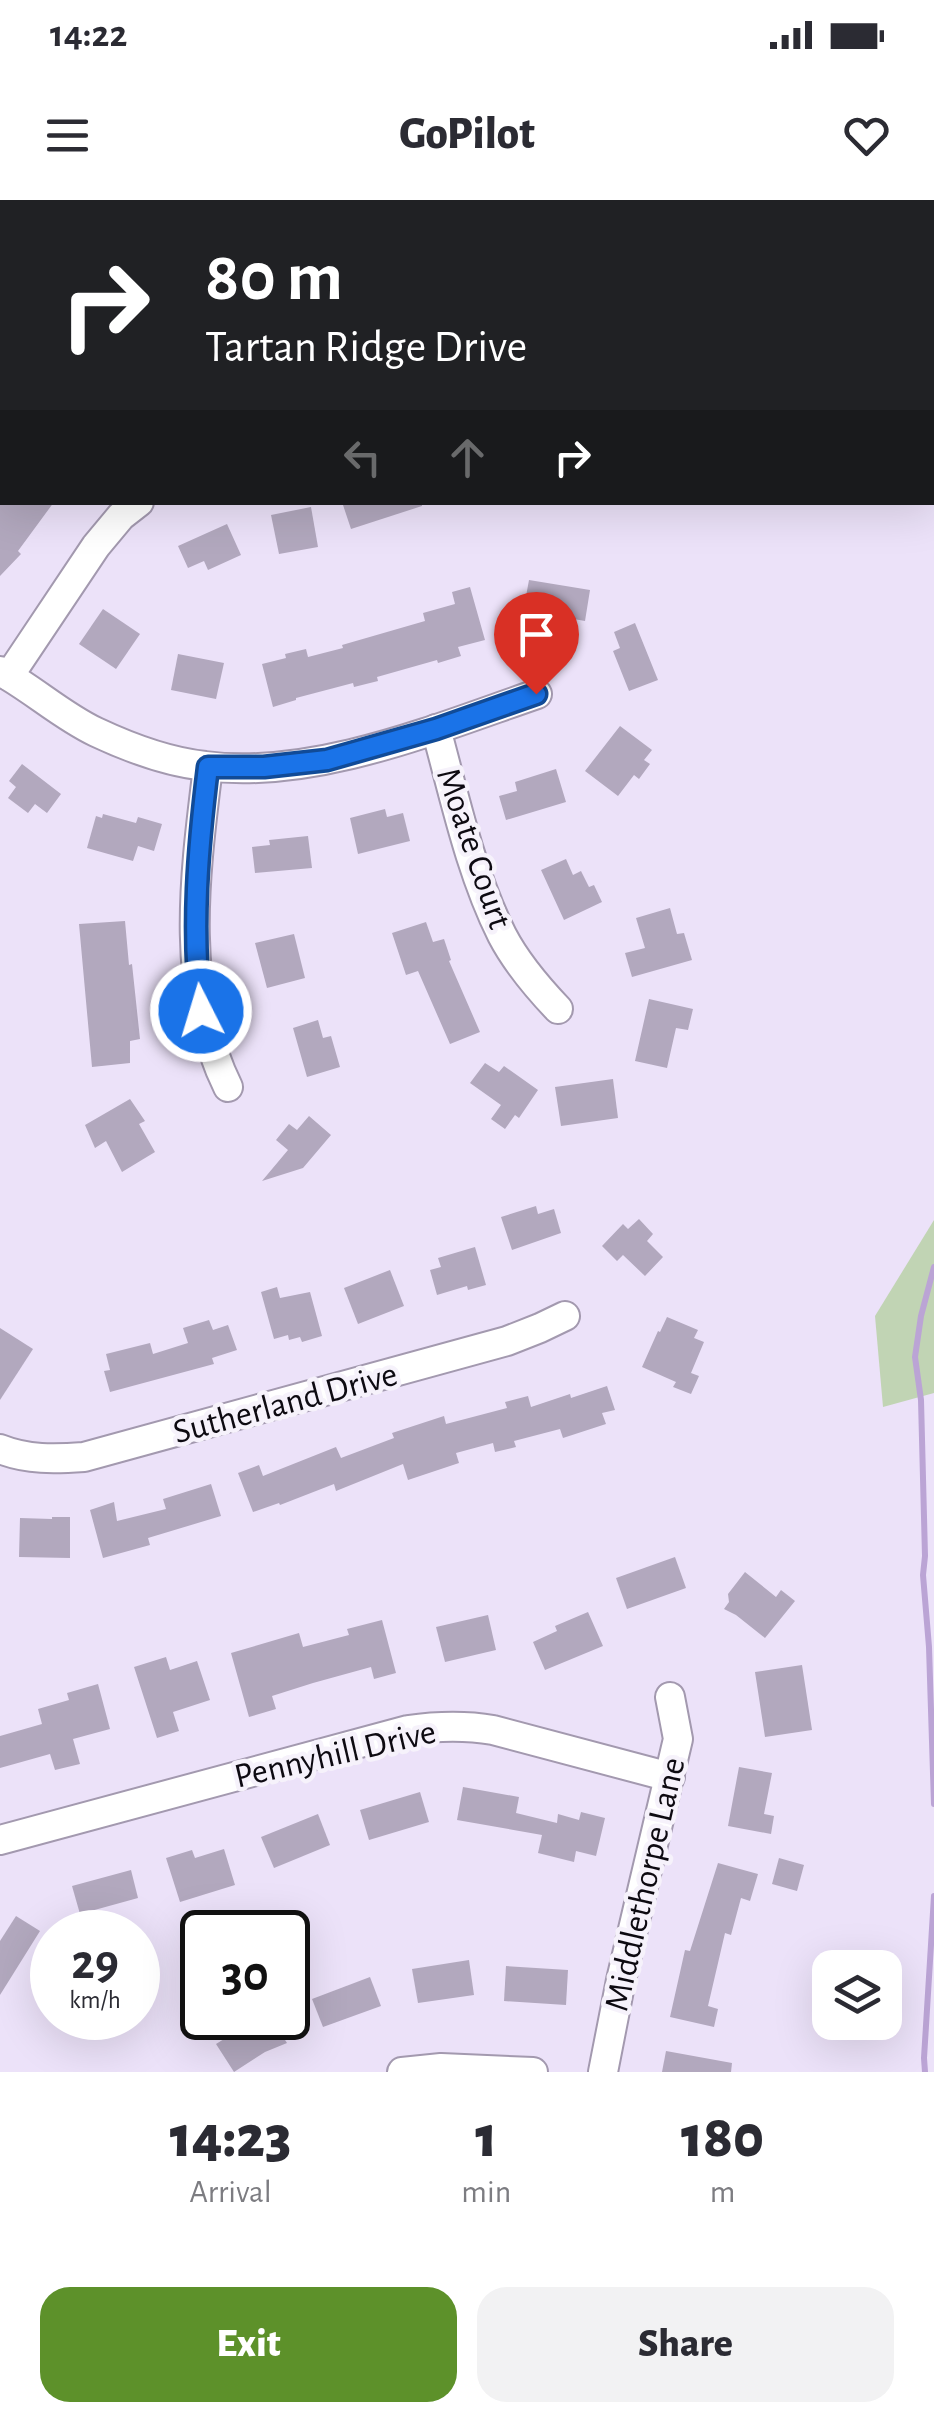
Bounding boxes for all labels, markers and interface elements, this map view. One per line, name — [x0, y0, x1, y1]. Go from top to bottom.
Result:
text: 14:22 — [50, 16, 127, 54]
icon: menu — [40, 108, 95, 163]
icon: heart — [839, 108, 894, 163]
text: GoPilot — [399, 112, 535, 157]
icon: right — [40, 240, 170, 370]
text: 80 m — [205, 243, 343, 313]
text: Tartan Ridge Drive — [205, 325, 527, 370]
icon: left — [335, 430, 390, 485]
icon: ahead — [440, 430, 495, 485]
icon: right — [545, 430, 600, 485]
pin — [494, 592, 579, 695]
icon: arrive — [509, 607, 564, 662]
street label: Moate Court — [430, 764, 517, 933]
position arrow — [149, 959, 253, 1063]
street label: Sutherland Drive — [170, 1357, 401, 1450]
street label: Pennyhill Drive — [231, 1714, 439, 1795]
street label: Middlethorpe Lane — [599, 1754, 692, 2014]
speed limit sign: 30 — [180, 1910, 310, 2040]
text: 29 — [71, 1938, 119, 1988]
map controls — [812, 1950, 902, 2040]
button: layers — [812, 1950, 902, 2040]
text: km/h — [69, 1988, 121, 2013]
text: 14:23 — [170, 2108, 292, 2168]
text: 1 — [475, 2108, 497, 2168]
text: 180 — [681, 2108, 764, 2168]
text: Arrival — [190, 2176, 272, 2208]
text: min — [461, 2176, 511, 2208]
text: m — [710, 2176, 735, 2208]
button: Exit — [40, 2287, 457, 2402]
button: Share — [477, 2287, 894, 2402]

